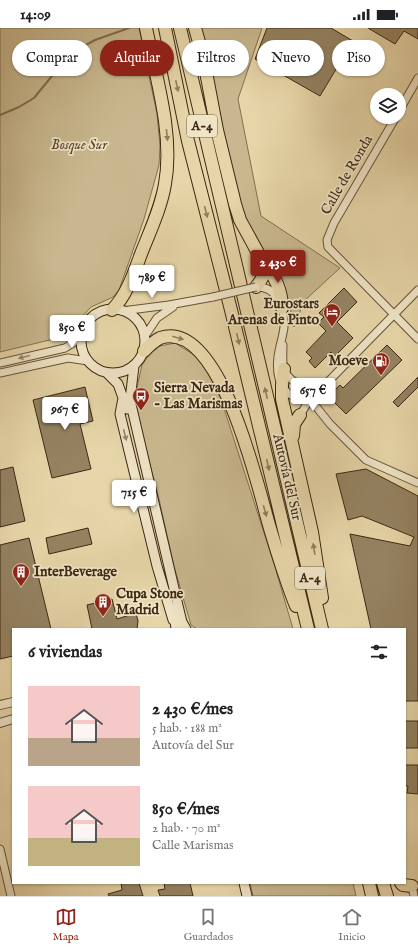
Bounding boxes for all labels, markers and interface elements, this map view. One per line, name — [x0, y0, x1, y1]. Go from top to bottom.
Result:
text: 14:09 — [20, 5, 51, 24]
chip: Comprar — [12, 40, 92, 76]
chip: Alquilar — [100, 40, 174, 76]
chip: Filtros — [182, 40, 249, 76]
chip: Nuevo — [257, 40, 324, 76]
chip: Piso — [332, 40, 385, 76]
one-way arrow — [174, 80, 180, 92]
map controls — [370, 88, 406, 124]
button: layers — [370, 88, 406, 124]
road number: A-4 — [187, 115, 217, 137]
one-way arrow — [163, 129, 170, 141]
street label: Calle de Ronda — [317, 131, 378, 218]
park label: Bosque Sur — [51, 136, 108, 154]
one-way arrow — [204, 206, 210, 219]
pin: 2 430 € — [241, 250, 315, 284]
text: 2 430 € — [259, 254, 297, 271]
pin: 789 € — [124, 265, 180, 299]
text: 789 € — [138, 269, 166, 286]
place label: Eurostars Arenas de Pinto — [227, 295, 319, 329]
hotel icon: Eurostars Arenas de Pinto — [322, 302, 342, 327]
pin: 850 € — [44, 315, 100, 349]
text: 850 € — [59, 319, 85, 336]
one-way arrow — [235, 333, 241, 345]
one-way arrow — [171, 336, 184, 342]
fuel station icon: Moeve — [371, 351, 391, 376]
place label: Moeve — [328, 352, 369, 370]
one-way arrow — [18, 355, 30, 361]
pin: 657 € — [285, 378, 341, 412]
place label: Sierra Nevada - Las Marismas — [154, 379, 242, 413]
text: 657 € — [300, 382, 326, 399]
bus stop icon: Sierra Nevada - Las Marismas — [131, 386, 151, 411]
one-way arrow — [263, 387, 269, 399]
pin: 967 € — [37, 397, 93, 431]
text: 967 € — [51, 401, 79, 418]
one-way arrow — [123, 429, 129, 441]
street label: Autovía del Sur — [268, 431, 306, 522]
one-way arrow — [266, 459, 272, 471]
pin: 715 € — [106, 480, 162, 514]
text: 715 € — [121, 484, 147, 501]
one-way arrow — [262, 505, 268, 517]
one-way arrow — [311, 543, 317, 555]
building icon: InterBeverage — [11, 562, 31, 587]
place label: InterBeverage — [34, 563, 118, 581]
road number: A-4 — [295, 567, 325, 589]
place label: Cupa Stone Madrid — [116, 585, 184, 619]
building icon: Cupa Stone Madrid — [93, 592, 113, 617]
icon: filters — [368, 641, 390, 663]
text: 6 viviendas — [28, 642, 102, 663]
text: 2 430 €/mes — [152, 699, 233, 720]
icon: home — [60, 702, 108, 750]
text: 5 hab. · 188 m² — [152, 720, 222, 737]
text: Autovía del Sur — [152, 737, 234, 754]
text: 850 €/mes — [152, 799, 219, 820]
icon: home — [60, 802, 108, 850]
text: 2 hab. · 70 m² — [152, 820, 221, 837]
text: Calle Marismas — [152, 837, 234, 854]
tab: Mapa — [53, 906, 78, 944]
tab: Guardados — [184, 906, 233, 944]
tab: Inicio — [338, 906, 365, 944]

